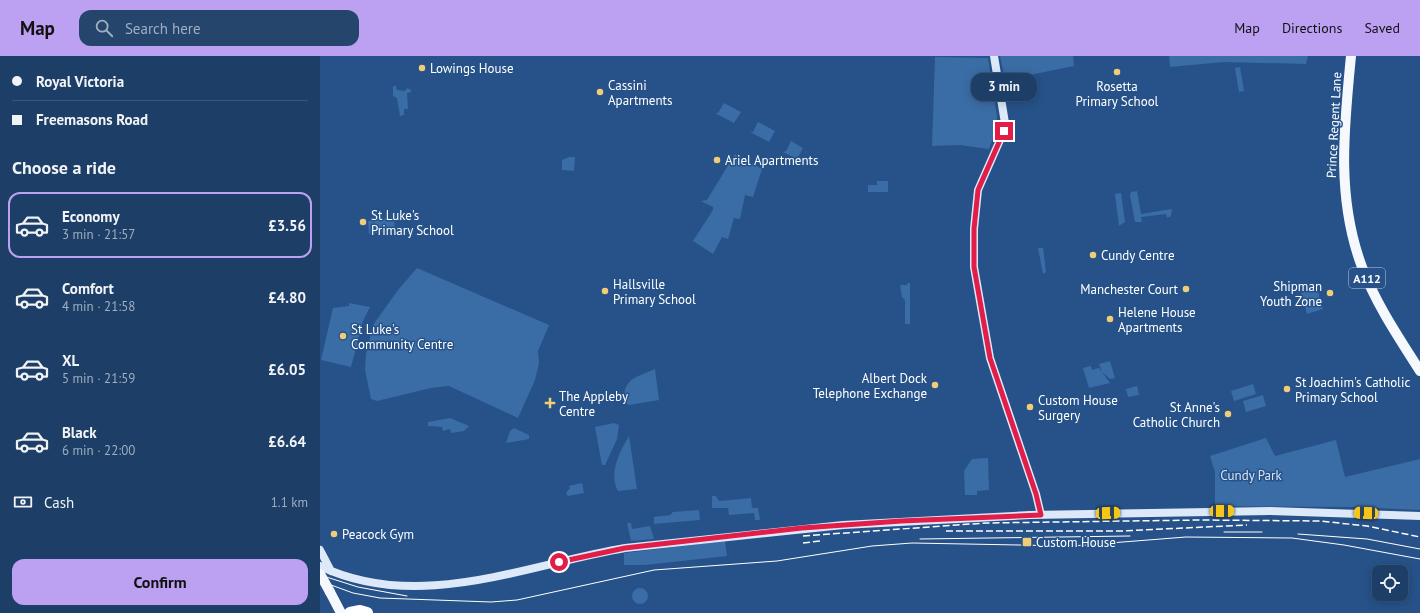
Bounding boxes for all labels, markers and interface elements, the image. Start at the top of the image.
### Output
search box [79,10,359,46]
text: Map [20,16,55,40]
icon: search [93,17,115,39]
text: Search here [125,19,201,38]
text: Map [1234,19,1260,37]
text: Directions [1282,19,1342,37]
text: Saved [1364,19,1400,37]
place label: Lowings House [430,60,514,77]
marker: Lowings House [417,63,427,73]
marker: Rosetta Primary School [1112,67,1122,77]
text: Royal Victoria [36,72,124,91]
street label: Prince Regent Lane [1323,72,1345,178]
callout: 3 min [971,73,1037,101]
place label: Cassini Apartments [608,77,672,109]
text: 3 min [988,78,1020,95]
place label: Rosetta Primary School [1076,78,1159,110]
marker: Cassini Apartments [595,87,605,97]
text: Freemasons Road [36,110,148,129]
route end [995,122,1013,140]
place label: Ariel Apartments [725,152,818,169]
marker: Ariel Apartments [712,155,722,165]
text: Choose a ride [12,156,116,179]
icon: car [14,207,50,243]
text: Economy [62,207,120,226]
place label: St Luke's Primary School [371,207,454,239]
text: £3.56 [268,216,306,235]
marker: St Luke's Primary School [358,217,368,227]
text: 3 min · 21:57 [62,226,135,243]
place label: Cundy Centre [1101,247,1175,264]
marker: Cundy Centre [1088,250,1098,260]
road number: A112 [1349,268,1385,288]
place label: Hallsville Primary School [613,276,696,308]
place label: Shipman Youth Zone [1260,278,1322,310]
icon: car [14,279,50,315]
text: Comfort [62,279,114,298]
place label: Manchester Court [1080,281,1179,298]
marker: Manchester Court [1181,284,1191,294]
marker: Hallsville Primary School [600,286,610,296]
text: £4.80 [268,288,306,307]
marker: Shipman Youth Zone [1325,288,1335,298]
text: 4 min · 21:58 [62,298,135,315]
place label: Helene House Apartments [1118,304,1196,336]
marker: Helene House Apartments [1105,314,1115,324]
place label: St Luke's Community Centre [351,321,453,353]
marker: St Luke's Community Centre [338,331,348,341]
icon: car [14,351,50,387]
text: XL [62,351,79,370]
text: £6.05 [268,360,306,379]
text: 5 min · 21:59 [62,370,135,387]
place label: Albert Dock Telephone Exchange [813,370,928,402]
place label: St Joachim's Catholic Primary School [1295,374,1410,406]
marker: Albert Dock Telephone Exchange [930,380,940,390]
marker: St Joachim's Catholic Primary School [1282,384,1292,394]
place label: The Appleby Centre [559,388,628,420]
place label: Custom House Surgery [1038,392,1118,424]
marker: The Appleby Centre [544,397,556,409]
place label: St Anne's Catholic Church [1133,399,1220,431]
marker: Custom House Surgery [1025,402,1035,412]
marker: St Anne's Catholic Church [1223,409,1233,419]
icon: car [14,423,50,459]
text: Black [62,423,97,442]
text: £6.64 [268,432,306,451]
text: 6 min · 22:00 [62,442,135,459]
park label: Cundy Park [1220,467,1282,484]
icon: cash [12,491,34,513]
text: Cash [44,493,74,512]
text: 1.1 km [271,494,308,511]
car [1210,505,1234,517]
car [1096,507,1120,519]
car [1354,507,1378,519]
place label: Peacock Gym [342,526,414,543]
marker: Peacock Gym [329,529,339,539]
place label: Custom House [1036,534,1116,551]
marker: Custom House [1021,536,1033,548]
route start [550,553,568,571]
button: Confirm [12,559,308,605]
map controls [1372,565,1408,601]
button: locate [1372,565,1408,601]

